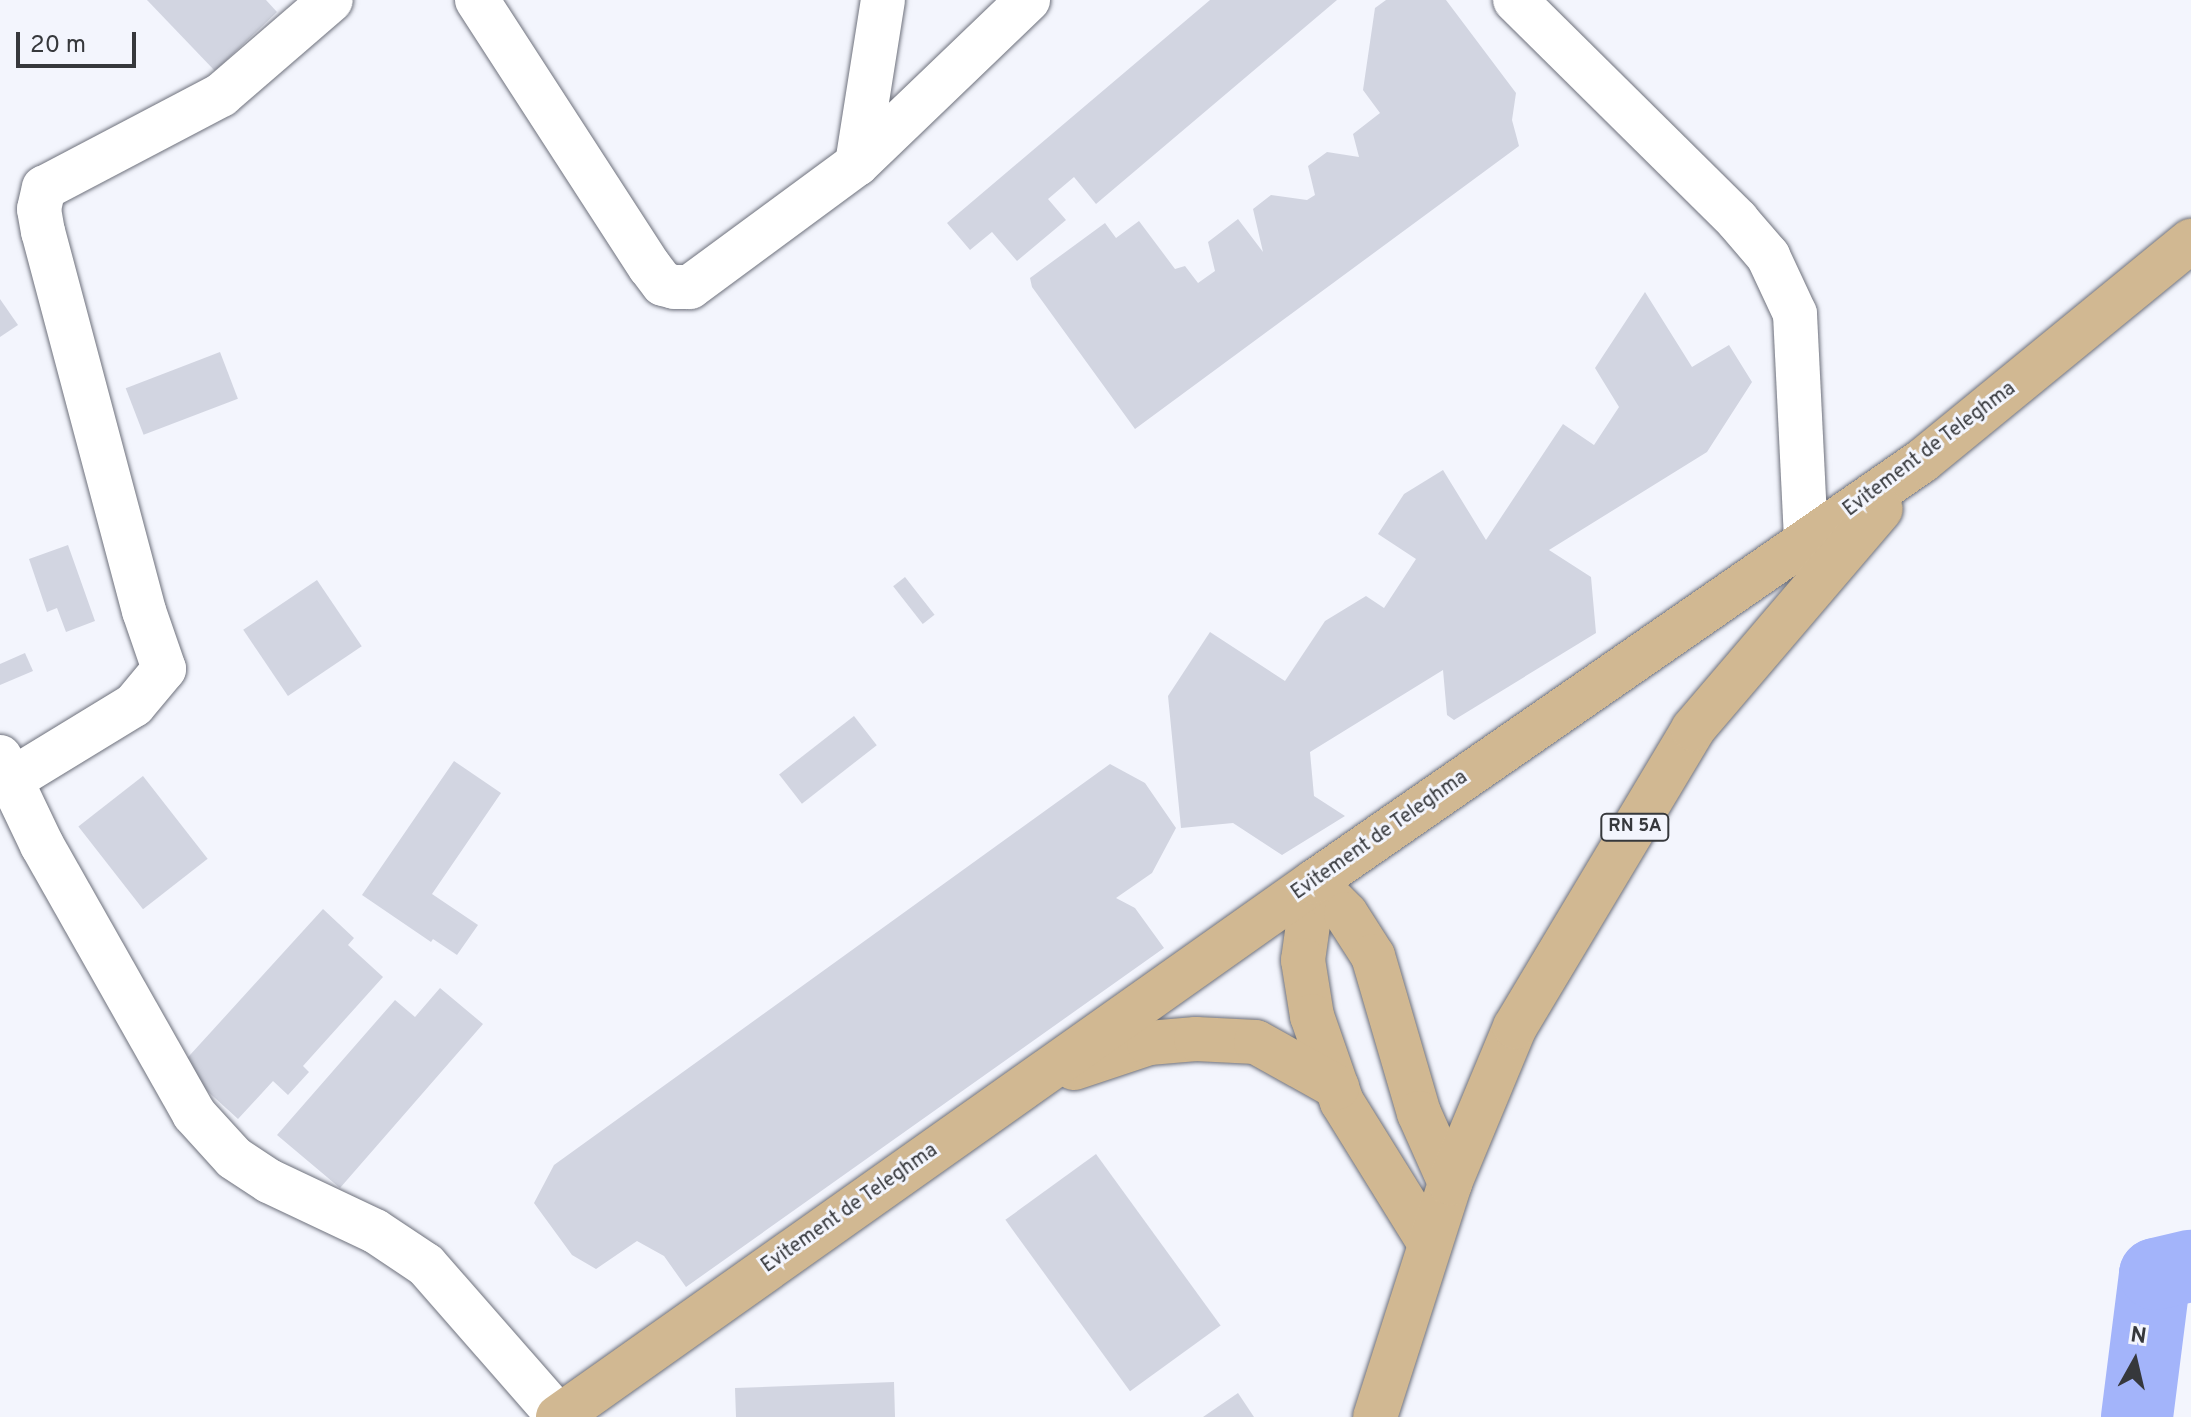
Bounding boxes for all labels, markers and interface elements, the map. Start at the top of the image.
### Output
scale bar [20,16,140,66]
text: 20 m [30,31,86,61]
street label: Evitement de Teleghma [1839,377,2021,523]
street label: Evitement de Teleghma [1287,766,1473,906]
road number: RN 5A [1599,813,1671,841]
street label: Evitement de Teleghma [757,1139,943,1279]
north arrow [2095,1321,2175,1401]
text: N [2129,1322,2148,1351]

